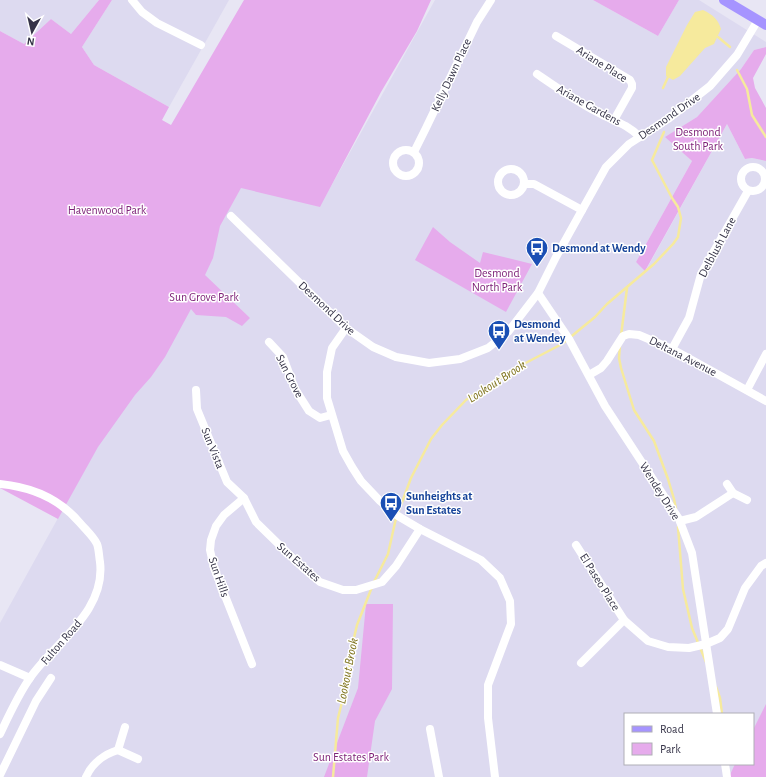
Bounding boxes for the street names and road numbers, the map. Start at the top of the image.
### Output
street label: Kelly Dawn Place [429,37,474,114]
street label: Ariane Place [574,44,630,84]
street label: Ariane Gardens [555,82,623,128]
street label: Desmond Drive [636,90,702,142]
street label: Delblush Lane [696,215,738,279]
street label: Desmond Drive [296,279,358,337]
street label: Deltana Avenue [647,334,719,378]
street label: Sun Grove [274,352,306,400]
street label: Sun Vista [199,426,227,471]
street label: Wendey Drive [637,460,683,523]
street label: Sun Estates [275,540,323,584]
street label: El Paseo Place [578,551,622,613]
street label: Sun Hills [207,556,231,598]
street label: Fulton Road [38,617,84,667]

